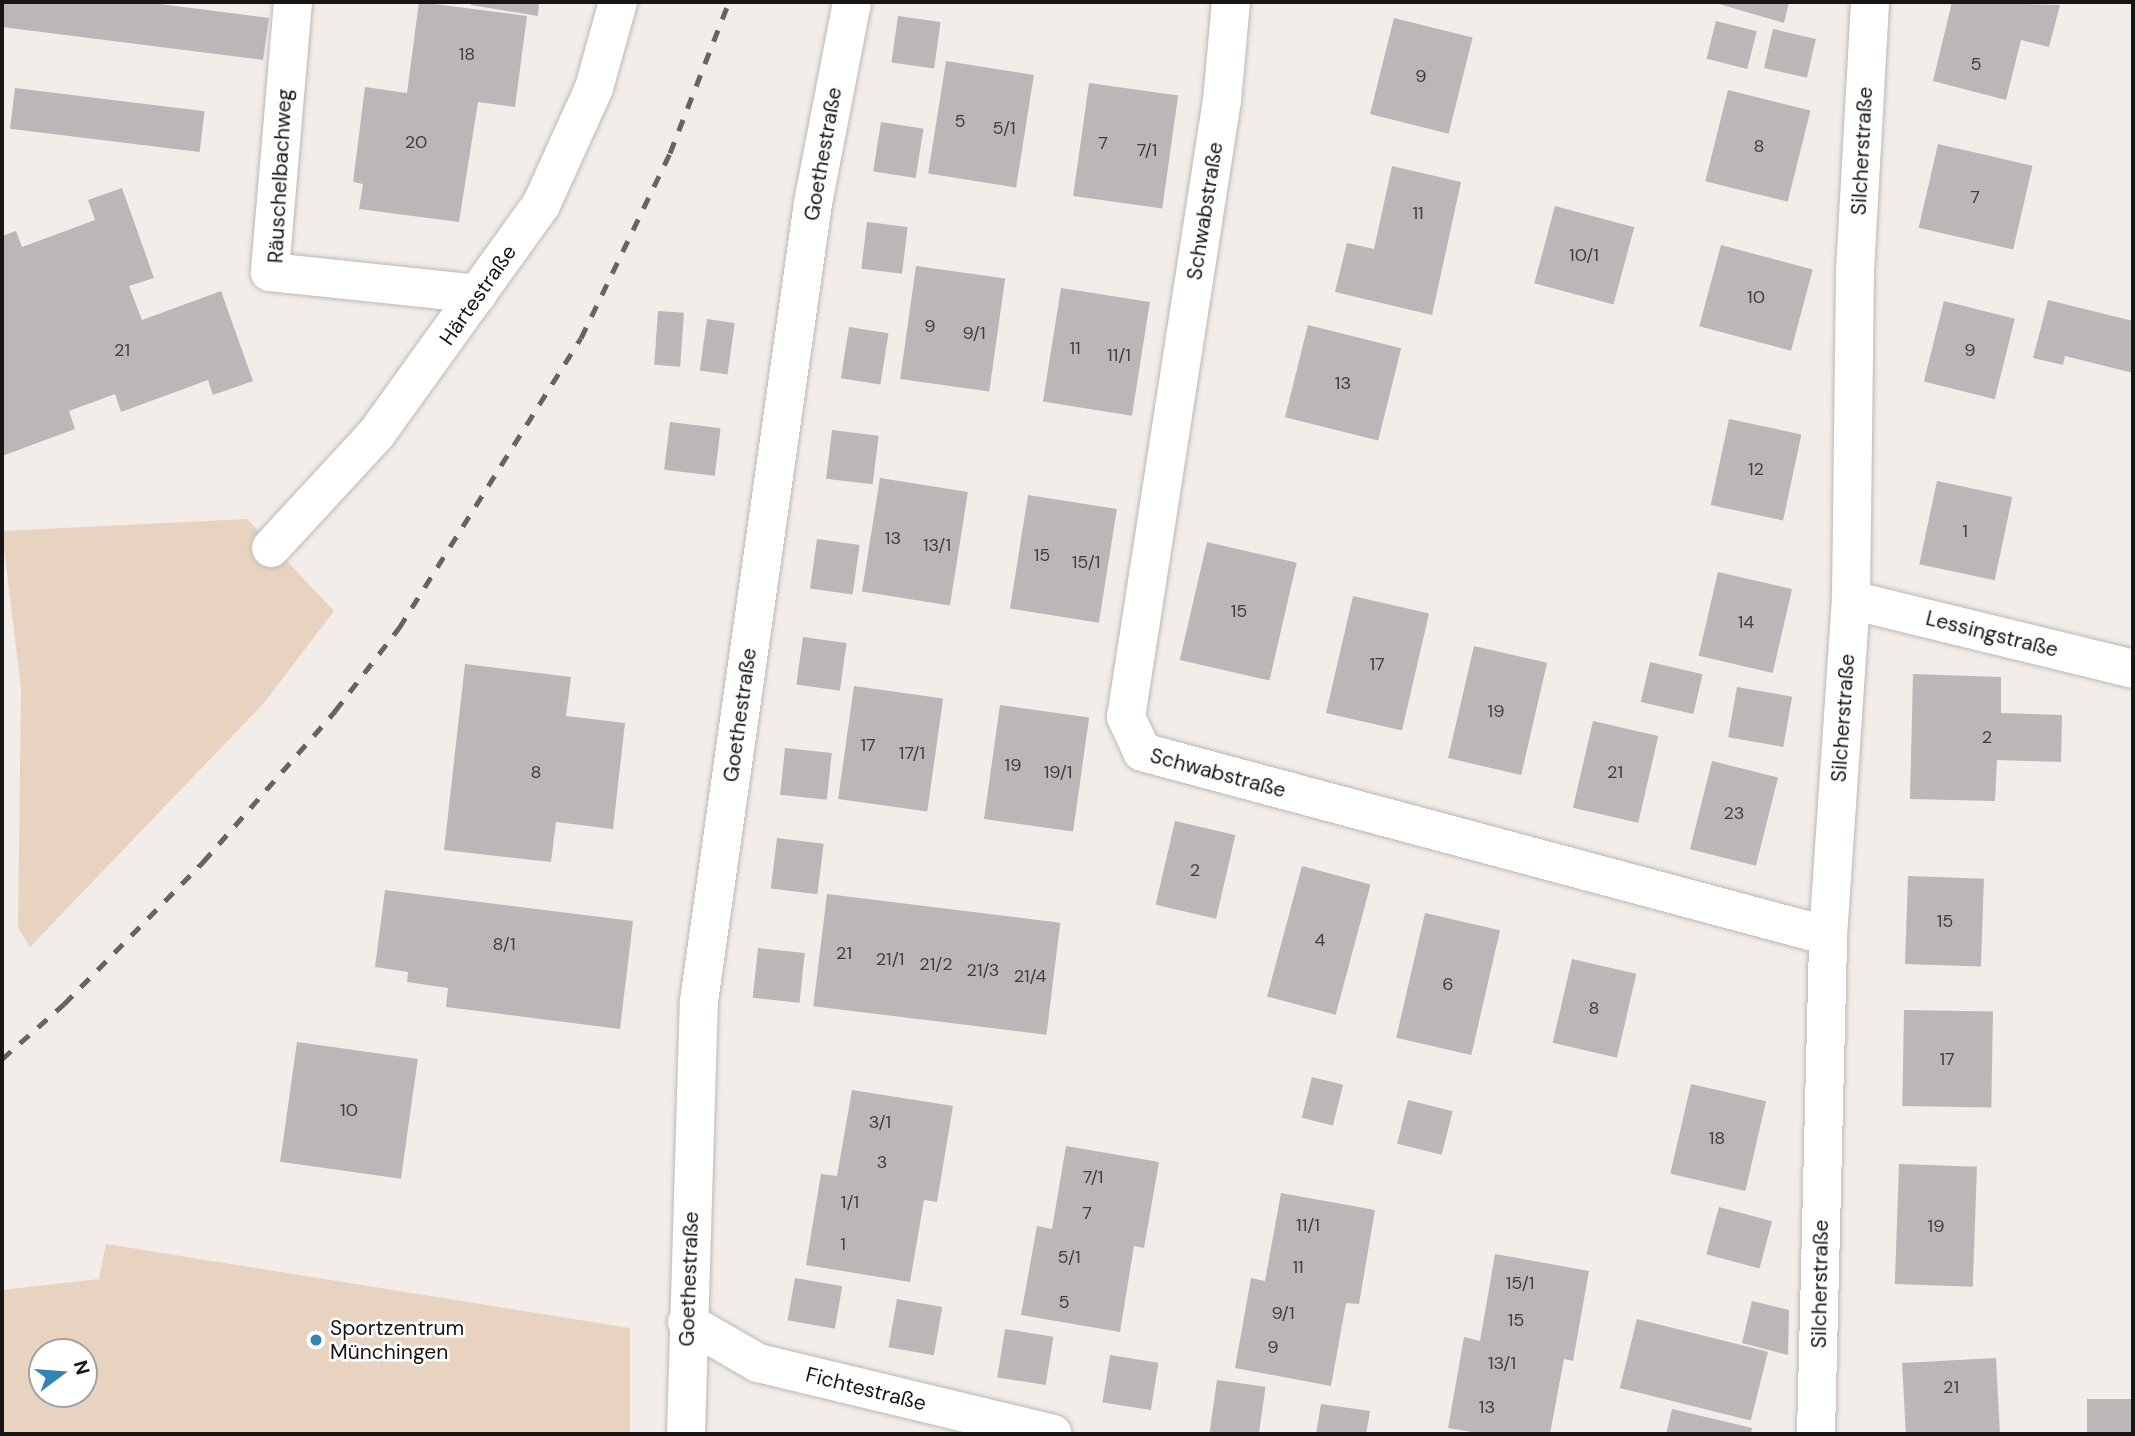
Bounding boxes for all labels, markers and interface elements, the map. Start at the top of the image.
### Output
house number: 18 [459,43,475,65]
house number: 5 [1971,53,1981,75]
house number: 9 [1415,65,1427,87]
street label: Goethestraße [799,85,847,223]
street label: Silcherstraße [1846,86,1878,216]
street label: Räuschelbachweg [263,88,297,264]
house number: 5 [955,110,965,132]
house number: 5/1 [992,117,1016,139]
house number: 20 [405,131,427,153]
house number: 7 [1098,132,1108,154]
house number: 8 [1754,135,1764,157]
house number: 7/1 [1137,139,1157,161]
street label: Schwabstraße [1182,140,1228,282]
house number: 7 [1970,186,1980,208]
house number: 11 [1412,202,1424,224]
street label: Härtestraße [434,240,522,350]
house number: 10/1 [1569,244,1599,266]
house number: 10 [1747,286,1765,308]
house number: 9 [924,315,936,337]
house number: 9/1 [962,322,986,344]
house number: 11 [1069,337,1081,359]
house number: 21 [114,339,130,361]
house number: 9 [1964,339,1976,361]
house number: 11/1 [1107,344,1131,366]
house number: 13 [1335,372,1351,394]
house number: 12 [1748,458,1764,480]
house number: 1 [1962,520,1968,542]
house number: 13 [885,527,901,549]
house number: 13/1 [923,534,951,556]
house number: 15 [1034,544,1050,566]
house number: 15/1 [1072,551,1100,573]
house number: 15 [1231,600,1247,622]
street label: Lessingstraße [1923,605,2061,663]
house number: 14 [1738,611,1754,633]
street label: Goethestraße [718,646,762,784]
house number: 17 [1369,653,1385,675]
street label: Silcherstraße [1826,653,1860,783]
house number: 19 [1488,700,1504,722]
house number: 2 [1982,726,1992,748]
house number: 17 [860,734,876,756]
house number: 17/1 [899,742,925,764]
street label: Schwabstraße [1147,743,1289,803]
house number: 19 [1005,754,1021,776]
house number: 8 [531,761,541,783]
house number: 19/1 [1044,761,1072,783]
house number: 21 [1607,761,1623,783]
house number: 23 [1723,802,1745,824]
house number: 2 [1190,859,1200,881]
house number: 15 [1937,910,1953,932]
house number: 4 [1315,929,1325,951]
house number: 8/1 [492,933,516,955]
house number: 21 [836,942,852,964]
house number: 21/1 [876,948,904,970]
house number: 21/2 [919,953,953,975]
house number: 21/3 [967,959,999,981]
house number: 21/4 [1014,965,1046,987]
house number: 6 [1442,973,1454,995]
house number: 8 [1589,997,1599,1019]
house number: 17 [1939,1048,1955,1070]
house number: 10 [340,1099,358,1121]
house number: 3/1 [869,1111,891,1133]
house number: 18 [1709,1127,1725,1149]
house number: 3 [877,1151,887,1173]
house number: 7/1 [1083,1166,1103,1188]
house number: 1/1 [841,1191,859,1213]
house number: 7 [1082,1202,1092,1224]
street label: Goethestraße [674,1211,704,1347]
house number: 11/1 [1296,1214,1320,1236]
house number: 19 [1928,1215,1944,1237]
street label: Silcherstraße [1806,1219,1834,1349]
house number: 1 [840,1233,846,1255]
house number: 5/1 [1057,1246,1081,1268]
house number: 11 [1292,1256,1304,1278]
house number: 15/1 [1506,1272,1534,1294]
house number: 5 [1059,1291,1069,1313]
house number: 9/1 [1271,1302,1295,1324]
house number: 15 [1508,1309,1524,1331]
place label: Sportzentrum Münchingen [330,1315,464,1365]
marker: Sportzentrum Münchingen [308,1332,324,1348]
house number: 9 [1267,1336,1279,1358]
north arrow [28,1338,98,1408]
house number: 13/1 [1488,1352,1516,1374]
text: N [68,1358,96,1378]
street label: Fichtestraße [803,1362,929,1416]
house number: 21 [1943,1376,1959,1398]
house number: 13 [1479,1396,1495,1418]

